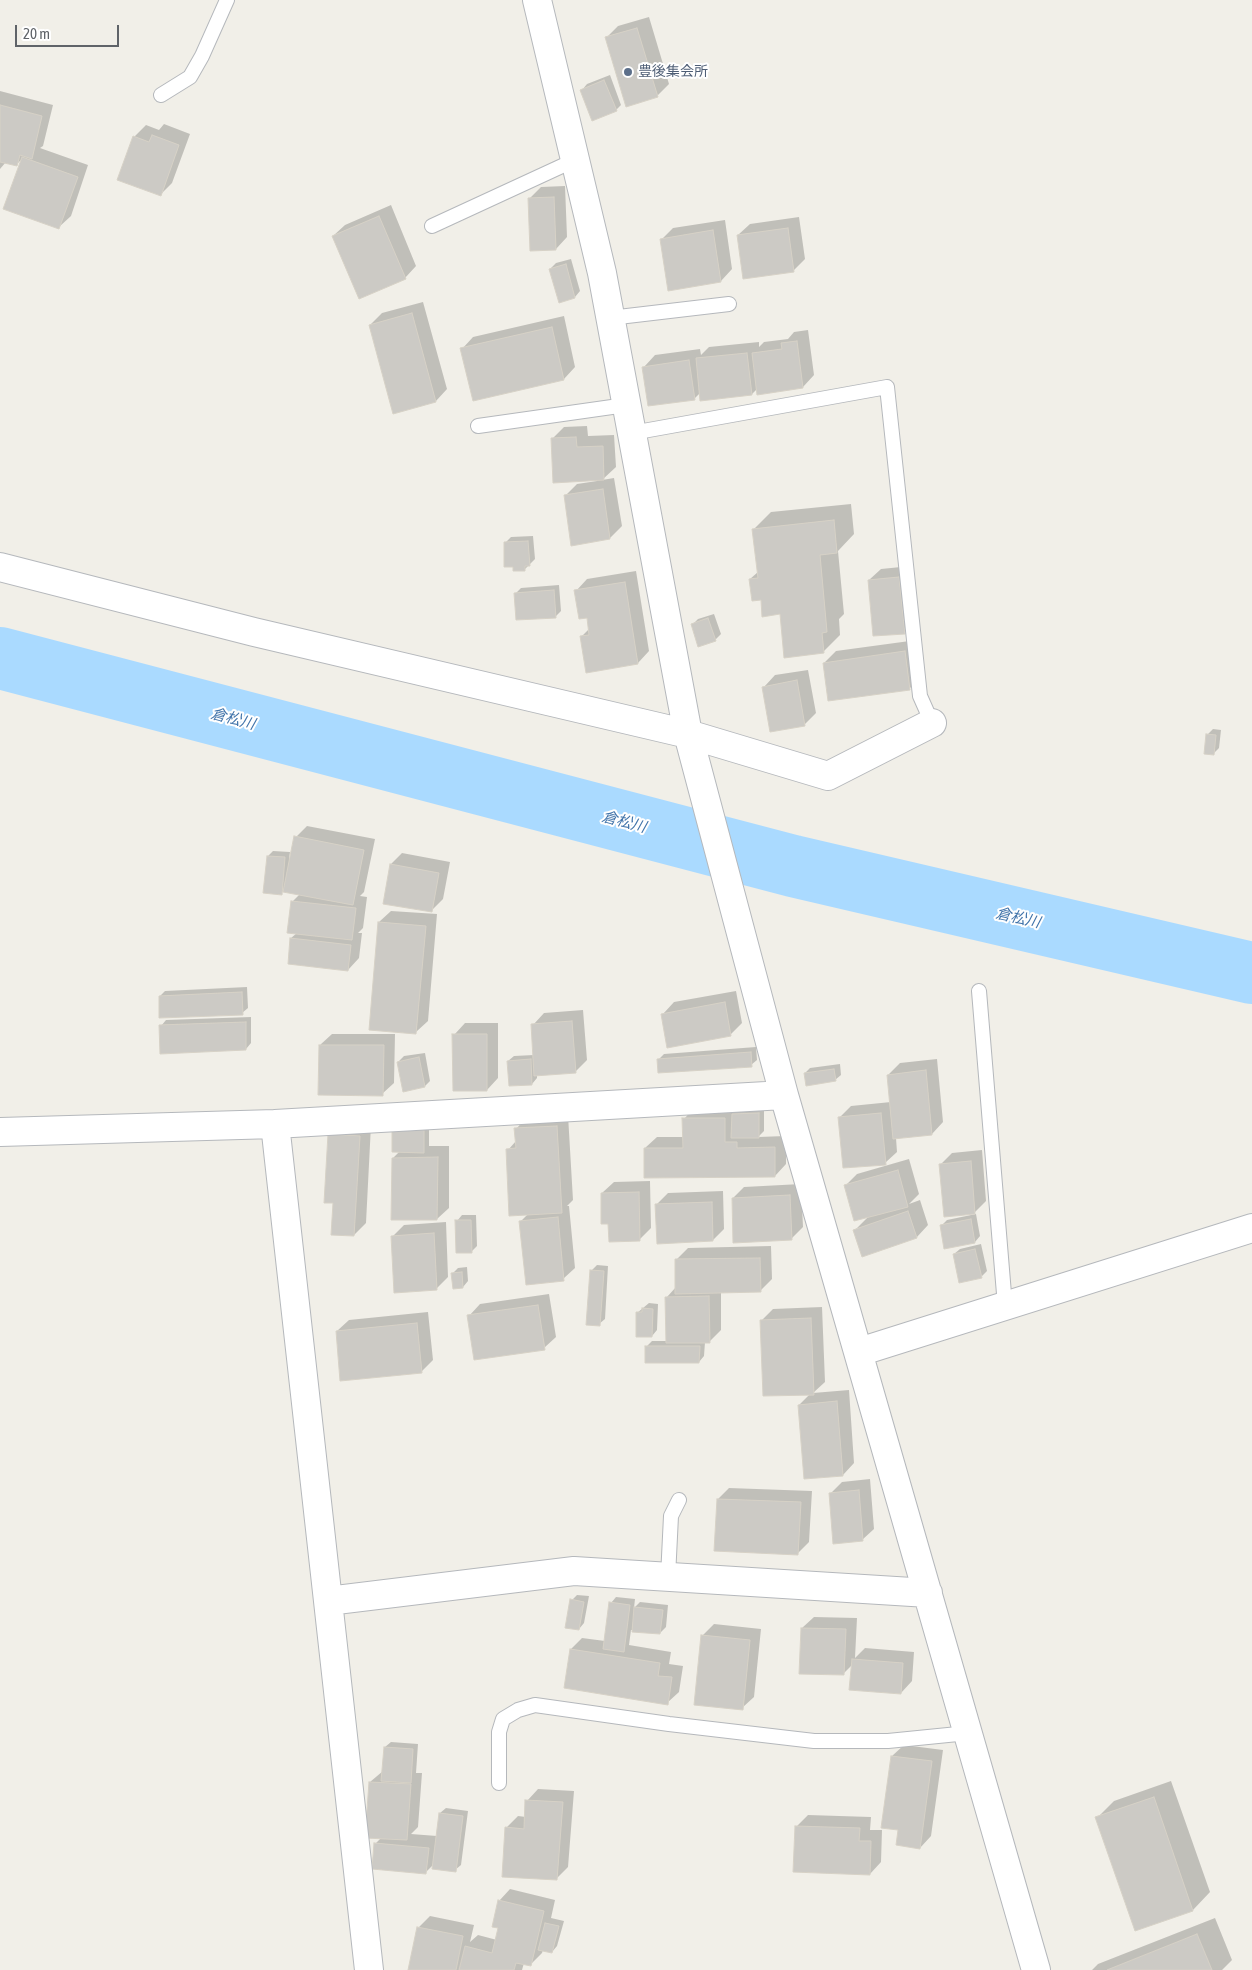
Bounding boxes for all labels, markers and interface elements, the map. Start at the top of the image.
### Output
scale bar [18,15,121,47]
text: 20 m [23,25,50,42]
place label: 豊後集会所 [638,64,708,80]
marker: 豊後集会所 [622,66,634,78]
water label: 倉松川 [209,704,257,734]
water label: 倉松川 [600,807,648,837]
water label: 倉松川 [994,904,1042,932]

